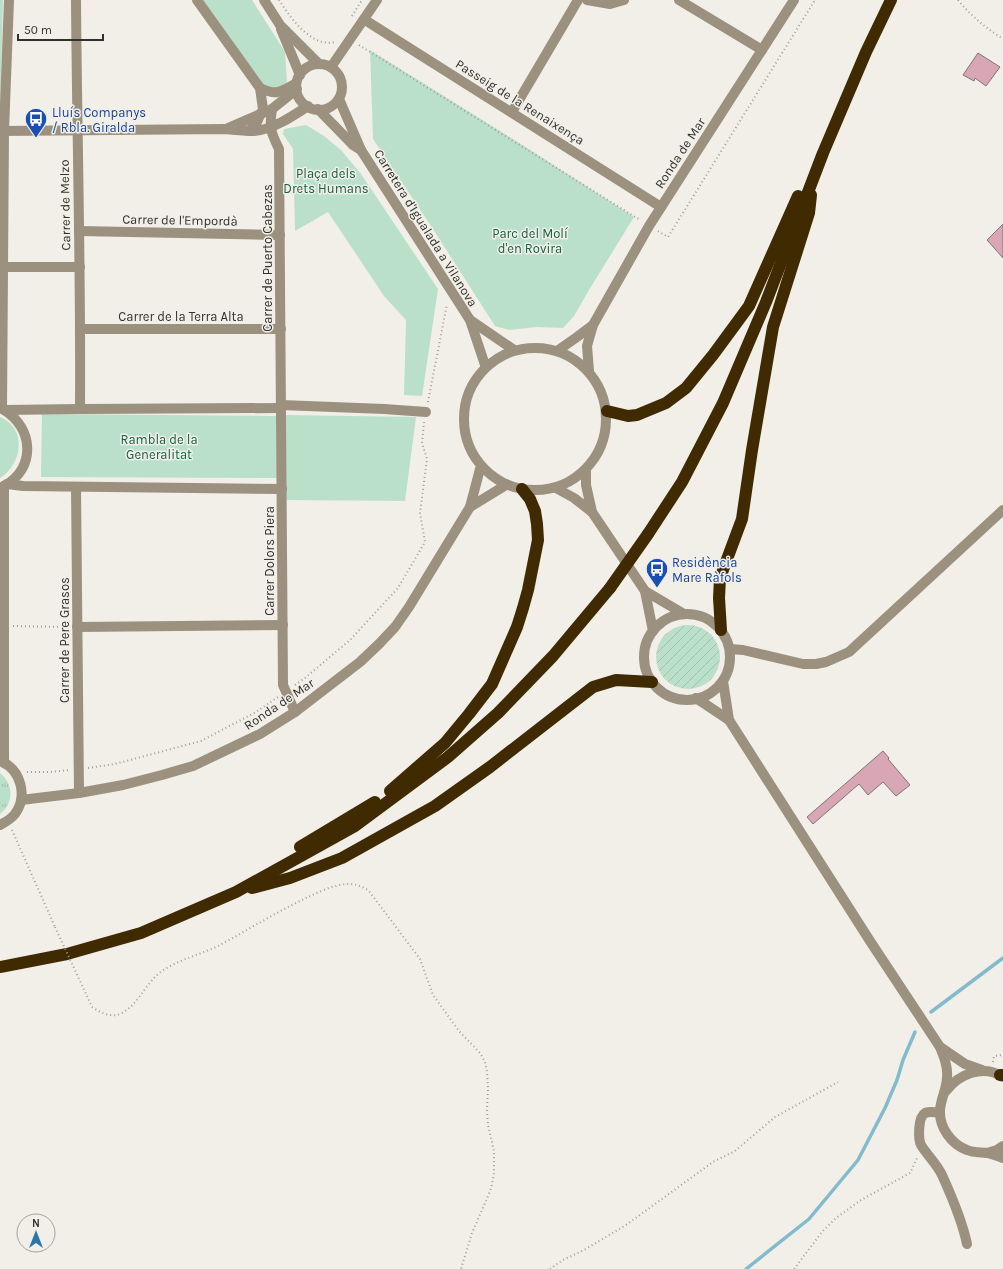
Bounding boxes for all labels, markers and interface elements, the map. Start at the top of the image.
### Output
scale bar [18,16,103,42]
text: 50 m [24,23,52,37]
street label: Passeig de la Renaixença [453,56,587,148]
place label: Lluís Companys / Rbla. Giralda [52,105,146,135]
bus stop icon: Lluís Companys / Rbla. Giralda [23,106,49,139]
street label: Ronda de Mar [652,115,709,191]
street label: Carretera d'Igualada a Vilanova [371,147,481,309]
street label: Carrer de Melzo [57,159,73,251]
park label: Plaça dels Drets Humans [283,166,369,196]
street label: Carrer de Puerto Cabezas [260,184,275,332]
street label: Carrer de l'Empordà [122,211,238,229]
park label: Parc del Molí d'en Rovira [492,226,568,256]
street label: Carrer de la Terra Alta [118,309,244,324]
park label: Rambla de la Generalitat [120,432,198,462]
street label: Carrer Dolors Piera [262,506,277,616]
place label: Residència Mare Ràfols [672,555,742,585]
bus stop icon: Residència Mare Ràfols [644,556,670,589]
street label: Carrer de Pere Grasos [57,577,72,703]
street label: Ronda de Mar [241,675,317,733]
north arrow [16,1213,56,1253]
text: N [32,1217,40,1230]

